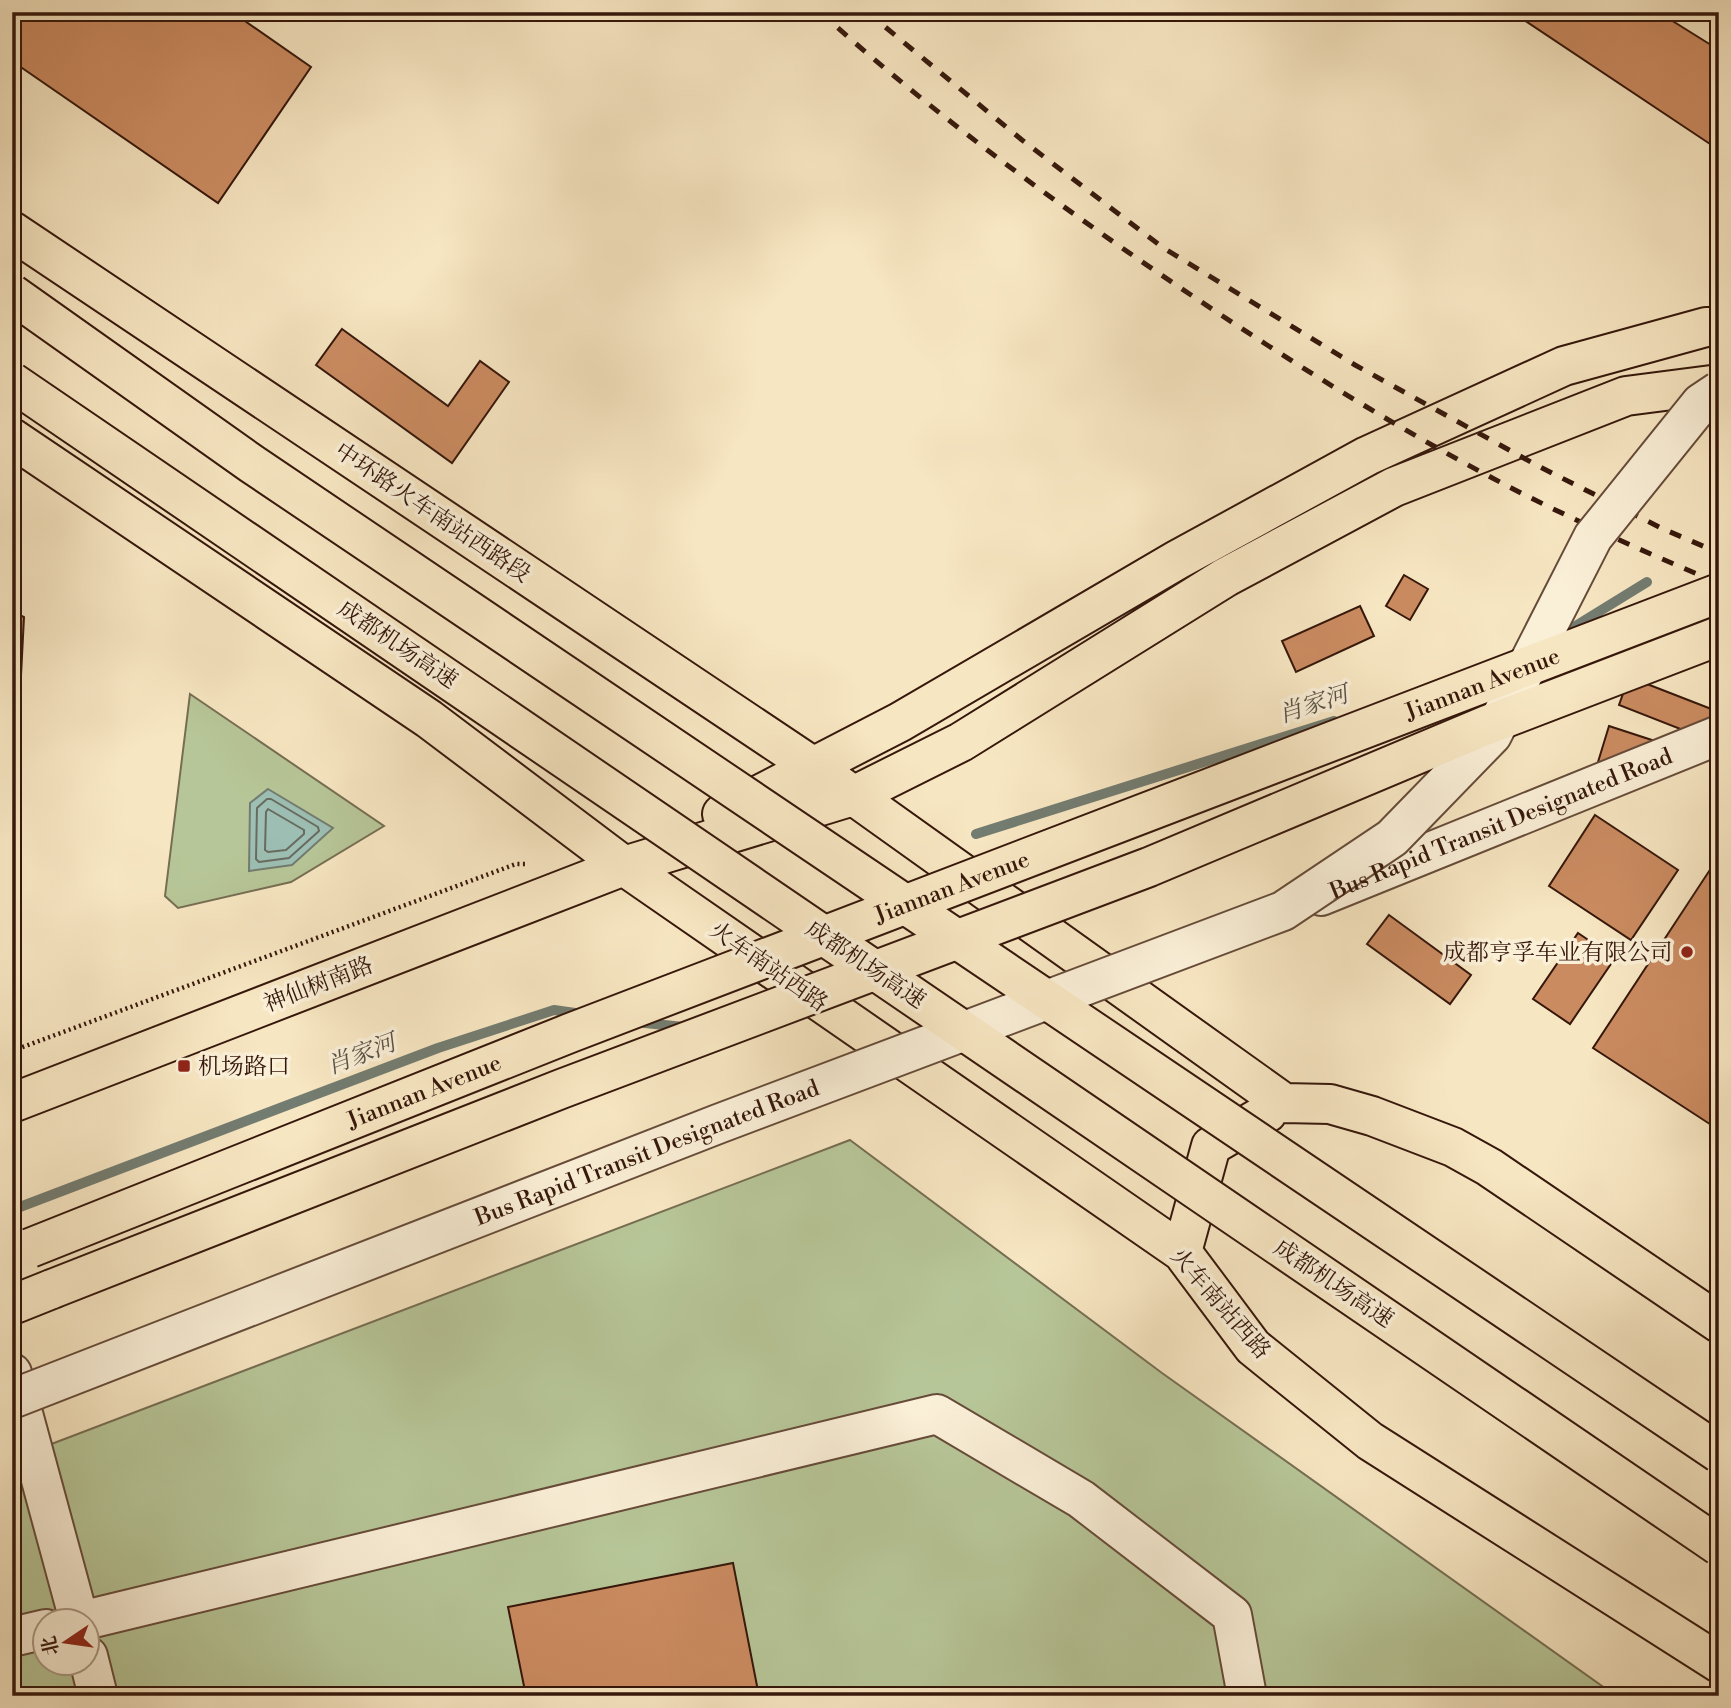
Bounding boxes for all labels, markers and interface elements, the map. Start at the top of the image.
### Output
street label: 中环路火车南站西路段 [329,437,536,589]
street label: 成都机场高速 [332,595,462,695]
street label: Jiannan Avenue [1400,642,1564,727]
water label: 肖家河 [1274,678,1356,730]
street label: Bus Rapid Transit Designated Road [1325,742,1677,906]
street label: Jiannan Avenue [870,845,1033,930]
street label: 成都机场高速 [800,915,930,1015]
street label: 火车南站西路 [704,916,833,1018]
place label: 成都亨孚车业有限公司 [1443,939,1673,967]
marker: 成都亨孚车业有限公司 [1679,944,1695,960]
street label: 神仙树南路 [260,951,377,1019]
water label: 肖家河 [322,1027,404,1082]
street label: Jiannan Avenue [342,1049,505,1136]
place label: 机场路口 [198,1053,290,1081]
marker: 机场路口 [176,1058,192,1074]
street label: Bus Rapid Transit Designated Road [470,1074,823,1233]
street label: 成都机场高速 [1268,1234,1398,1334]
street label: 火车南站西路 [1164,1242,1276,1365]
north arrow [32,1606,102,1676]
text: 北 [37,1634,64,1658]

